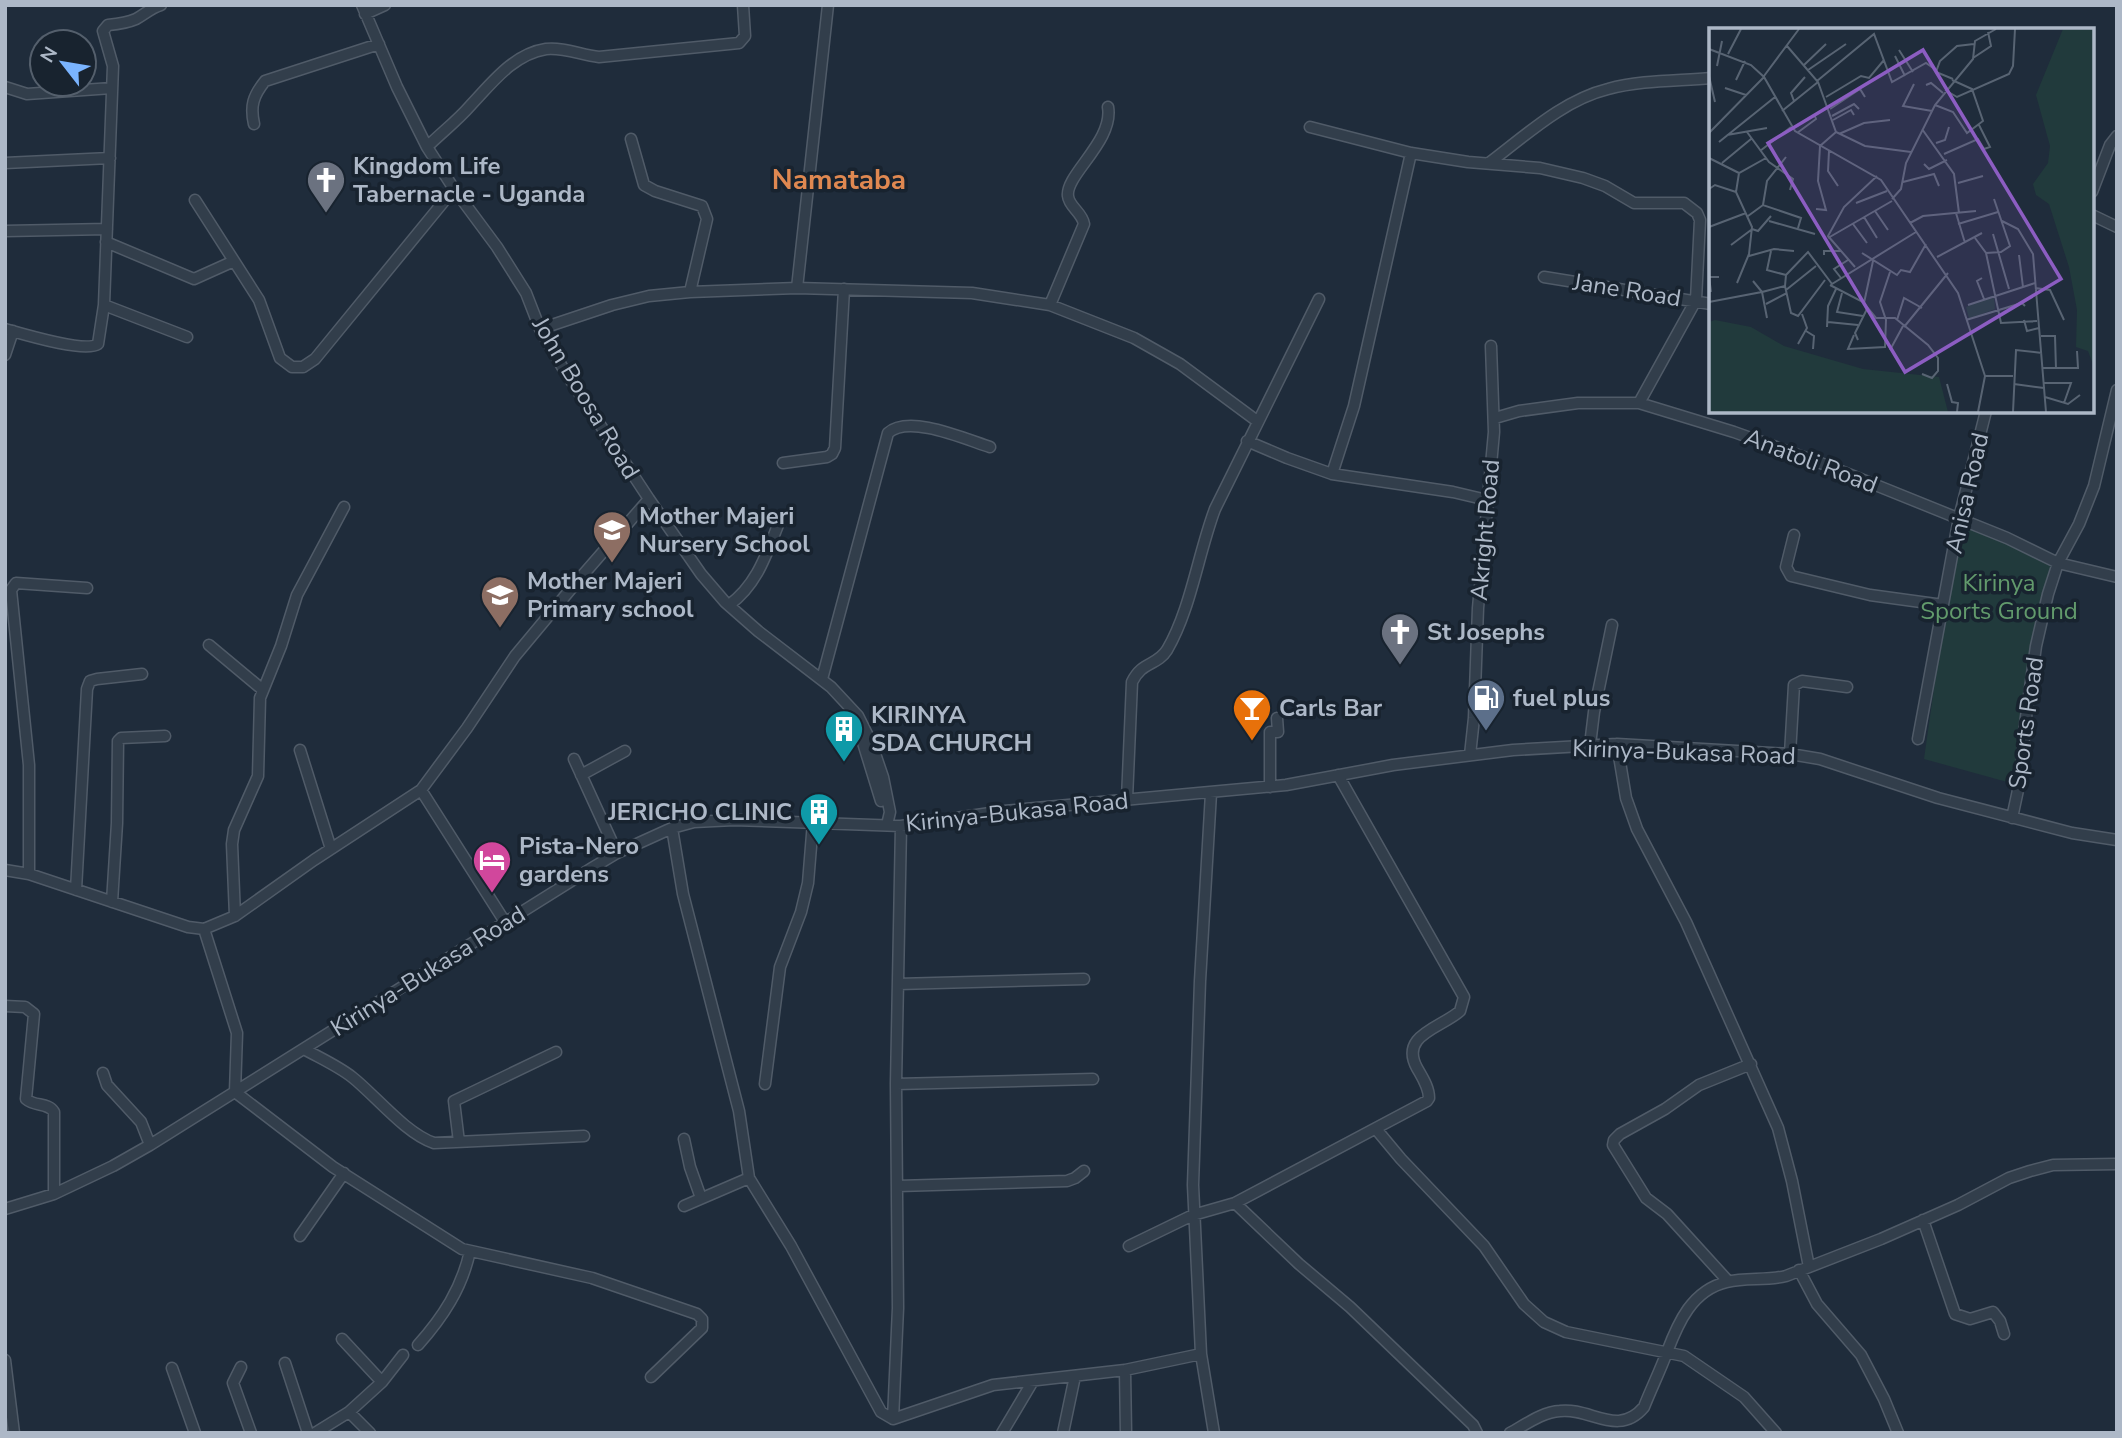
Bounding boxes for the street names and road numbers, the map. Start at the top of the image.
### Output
street label: Jane Road [1570,266,1683,314]
street label: John Boosa Road [524,310,647,485]
street label: Anatoli Road [1740,421,1882,501]
street label: Anisa Road [1938,429,1996,557]
street label: Akright Road [1463,458,1507,602]
street label: Sports Road [2001,655,2051,791]
street label: Kirinya-Bukasa Road [1572,732,1796,772]
street label: Kirinya-Bukasa Road [904,784,1130,840]
street label: Kirinya-Bukasa Road [325,898,531,1044]

